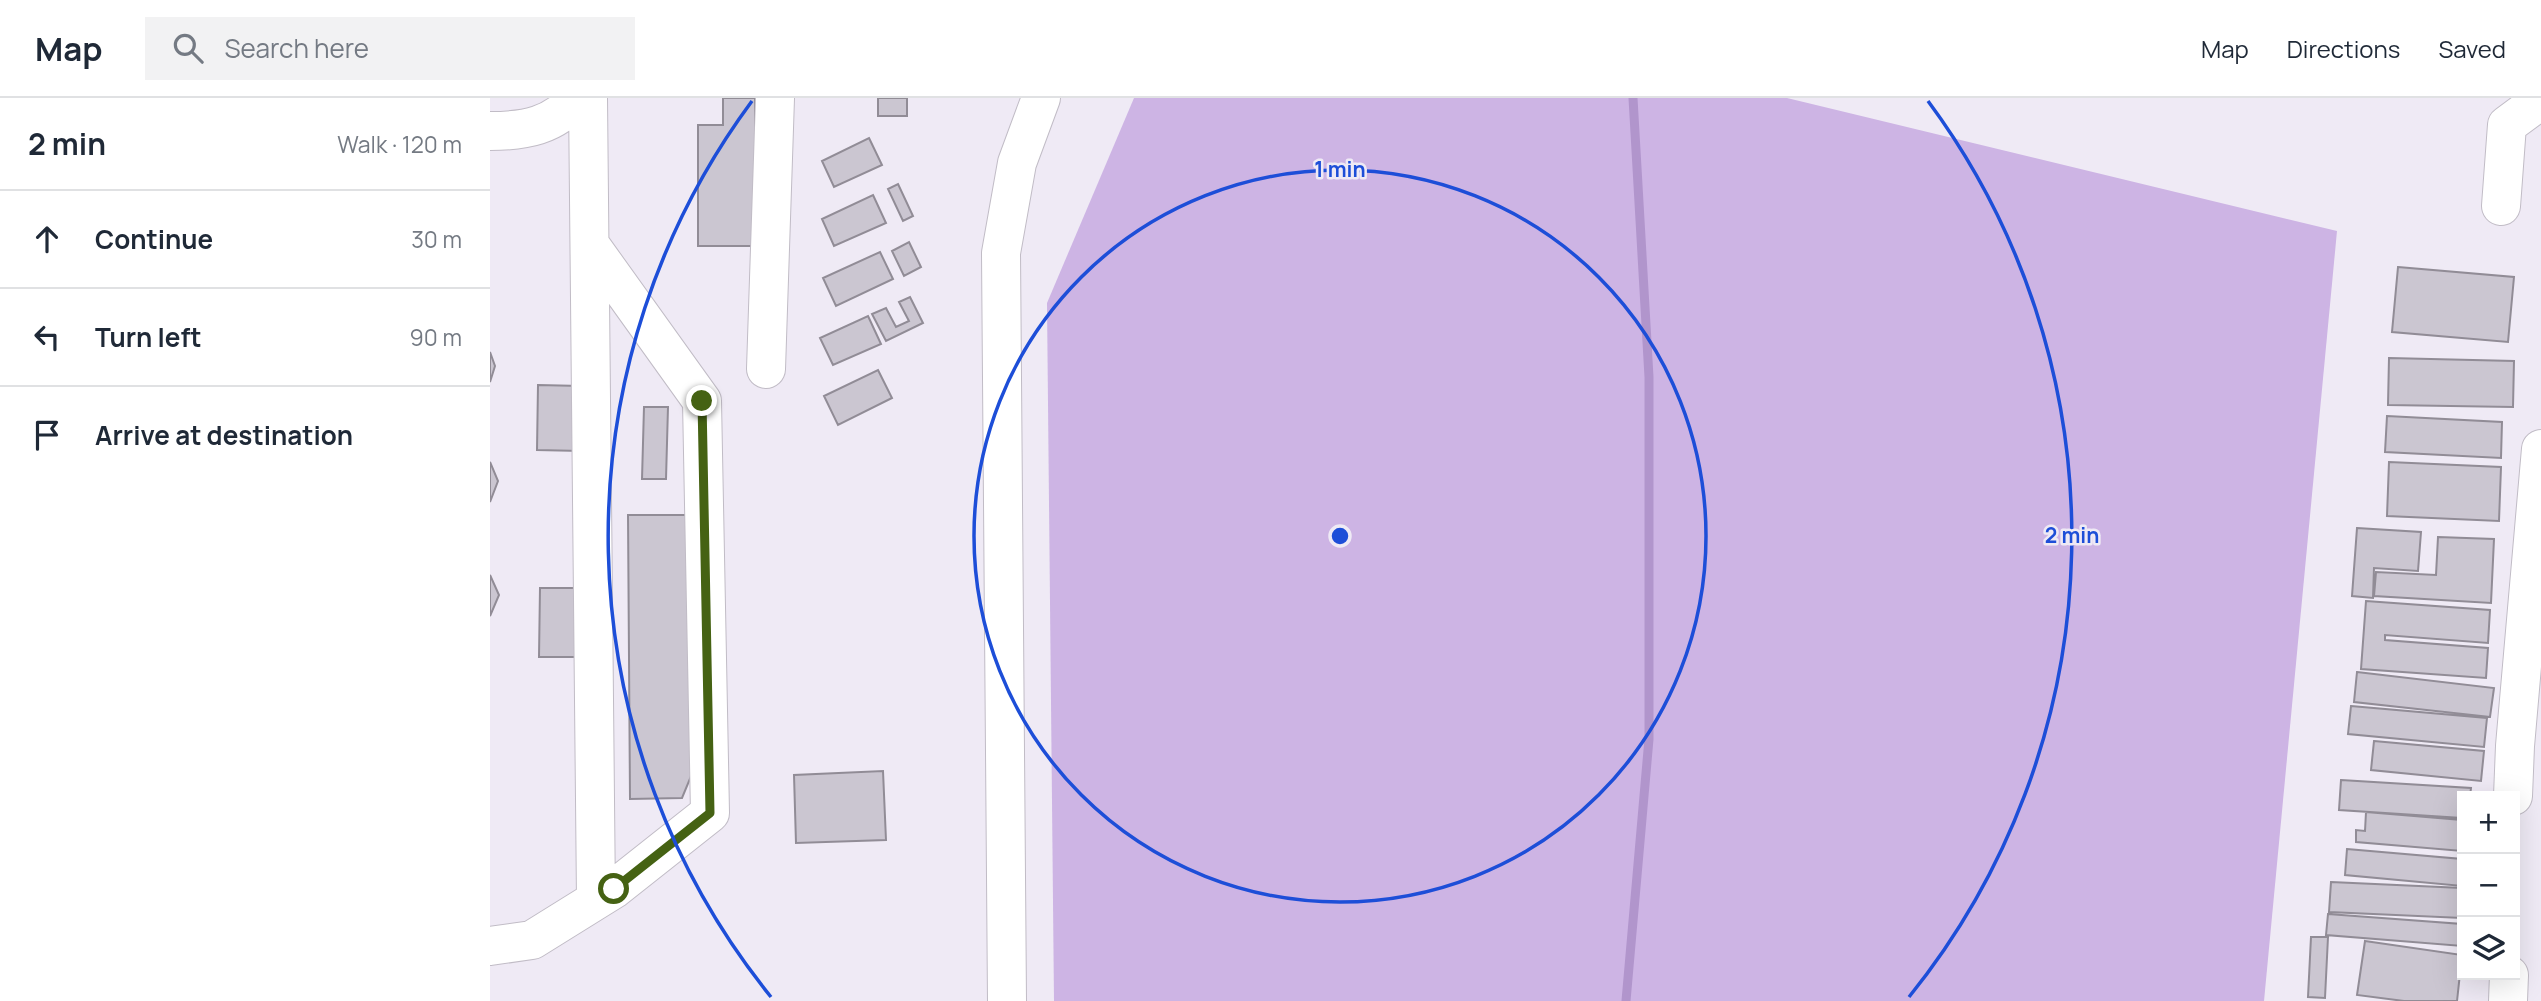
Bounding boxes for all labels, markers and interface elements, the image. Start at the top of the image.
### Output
search box [145,17,635,80]
text: Map [35,26,103,71]
icon: search [169,29,207,67]
text: Search here [225,30,369,66]
text: Map [2201,32,2249,65]
text: Directions [2287,32,2400,65]
text: Saved [2438,32,2506,65]
text: 2 min [28,123,106,164]
text: Walk · 120 m [337,128,462,160]
text: 1 min [1314,155,1366,183]
icon: ahead [28,220,66,258]
text: Continue [95,221,213,257]
text: 30 m [411,223,462,255]
icon: left [28,318,66,356]
text: Turn left [95,319,202,355]
text: 90 m [410,321,462,353]
route end [686,385,717,416]
icon: arrive [28,416,66,454]
text: Arrive at destination [95,417,353,453]
text: 2 min [2045,521,2099,549]
centre of rings [1328,524,1352,548]
map controls [2457,791,2520,980]
button: + [2457,791,2520,854]
button: − [2457,854,2520,917]
route start [598,873,629,904]
button: layers [2457,917,2520,980]

